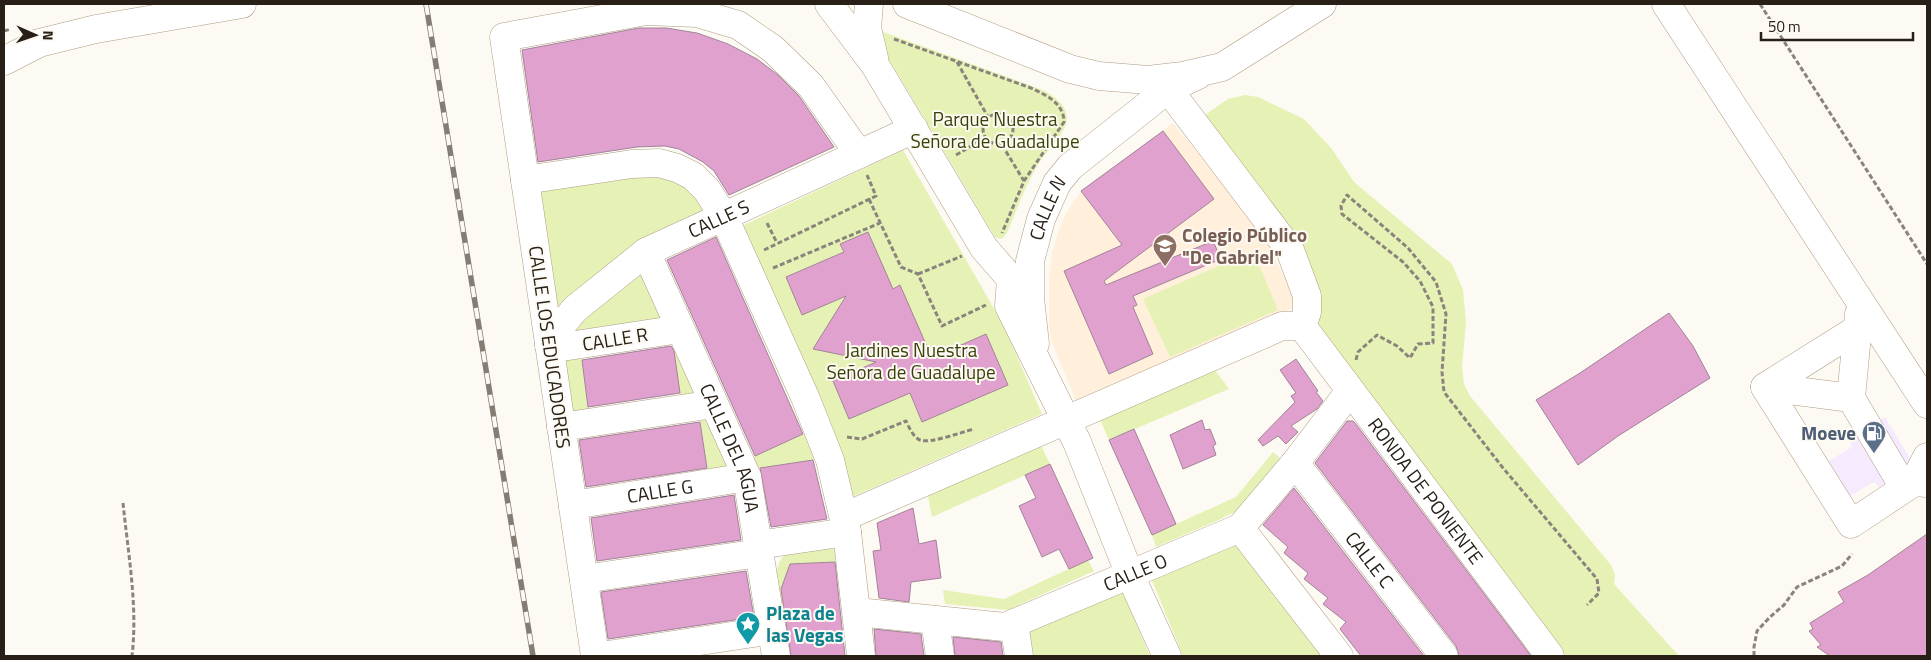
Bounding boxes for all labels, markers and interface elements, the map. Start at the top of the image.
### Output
north arrow [10,10,60,60]
scale bar [1761,10,1914,42]
text: 50 m [1768,15,1801,38]
text: N [38,30,59,41]
park label: Parque Nuestra Señora de Guadalupe [910,104,1080,155]
street label: CALLE N [1021,168,1072,243]
street label: CALLE S [683,192,754,245]
place label: Colegio Público "De Gabriel" [1182,220,1307,271]
school or university icon: Colegio Público "De Gabriel" [1152,233,1178,267]
street label: CALLE LOS EDUCADORES [522,244,579,450]
street label: CALLE R [580,319,650,358]
park label: Jardines Nuestra Señora de Guadalupe [826,335,996,386]
street label: CALLE DEL AGUA [693,379,768,515]
street label: RONDA DE PONIENTE [1361,411,1491,570]
place label: Moeve [1801,418,1856,447]
fuel station icon: Moeve [1861,420,1887,454]
street label: CALLE G [625,471,695,510]
street label: CALLE C [1339,525,1401,594]
street label: CALLE O [1098,545,1172,598]
place label: Plaza de las Vegas [766,598,843,649]
place icon: Plaza de las Vegas [735,611,761,645]

